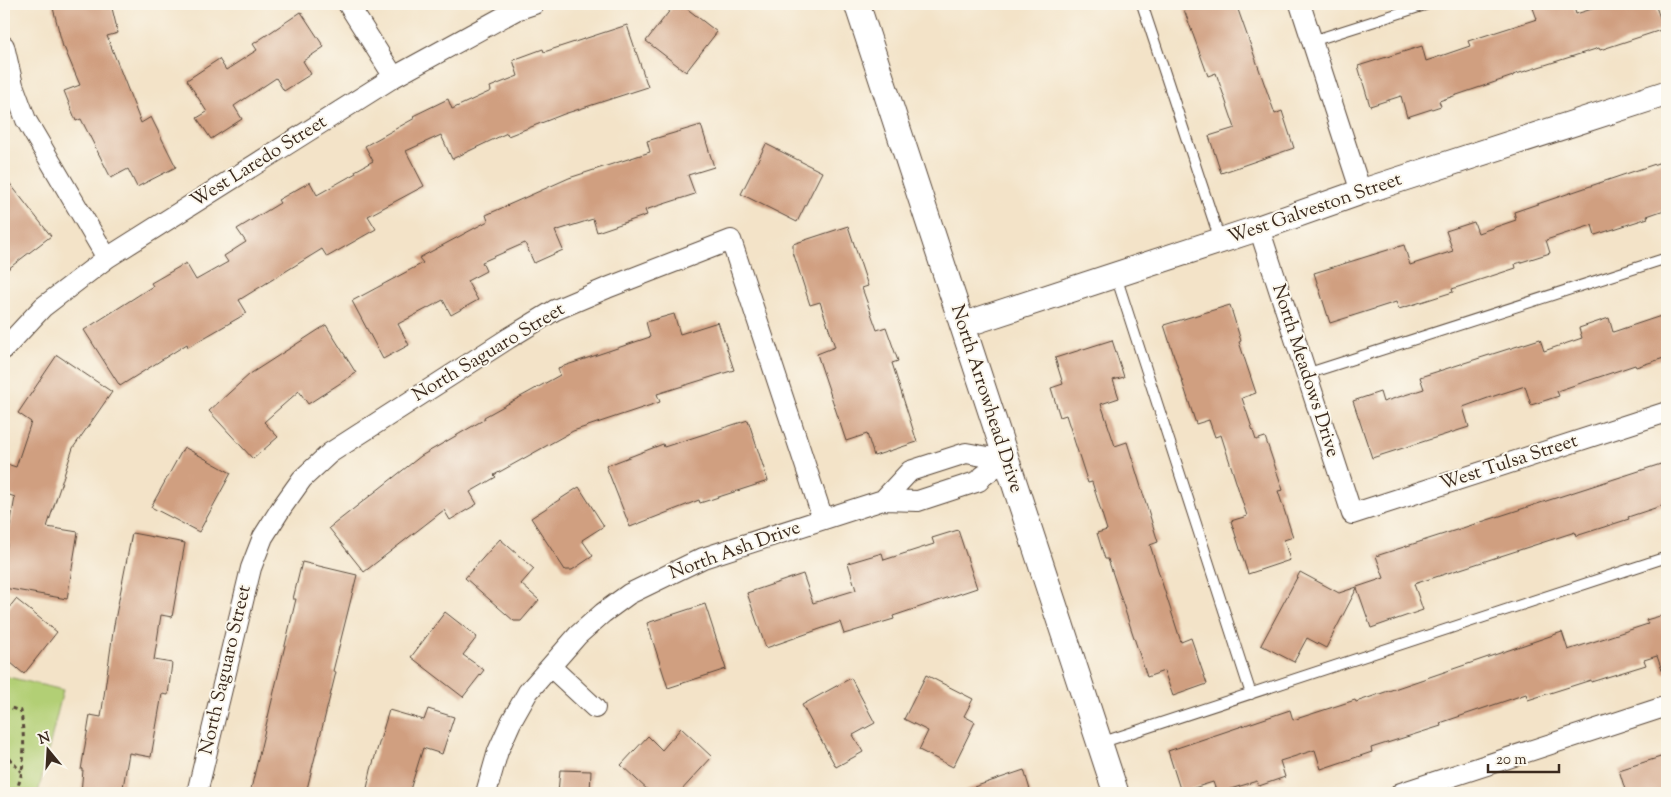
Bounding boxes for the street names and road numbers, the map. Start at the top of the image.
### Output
street label: West Laredo Street [186,109,333,215]
street label: West Galveston Street [1224,166,1406,251]
street label: North Meadows Drive [1264,281,1346,461]
street label: North Saguaro Street [408,297,571,409]
street label: North Arrowhead Drive [943,302,1029,497]
street label: West Tulsa Street [1437,428,1582,498]
street label: North Ash Drive [666,515,805,587]
street label: North Saguaro Street [193,582,259,757]

